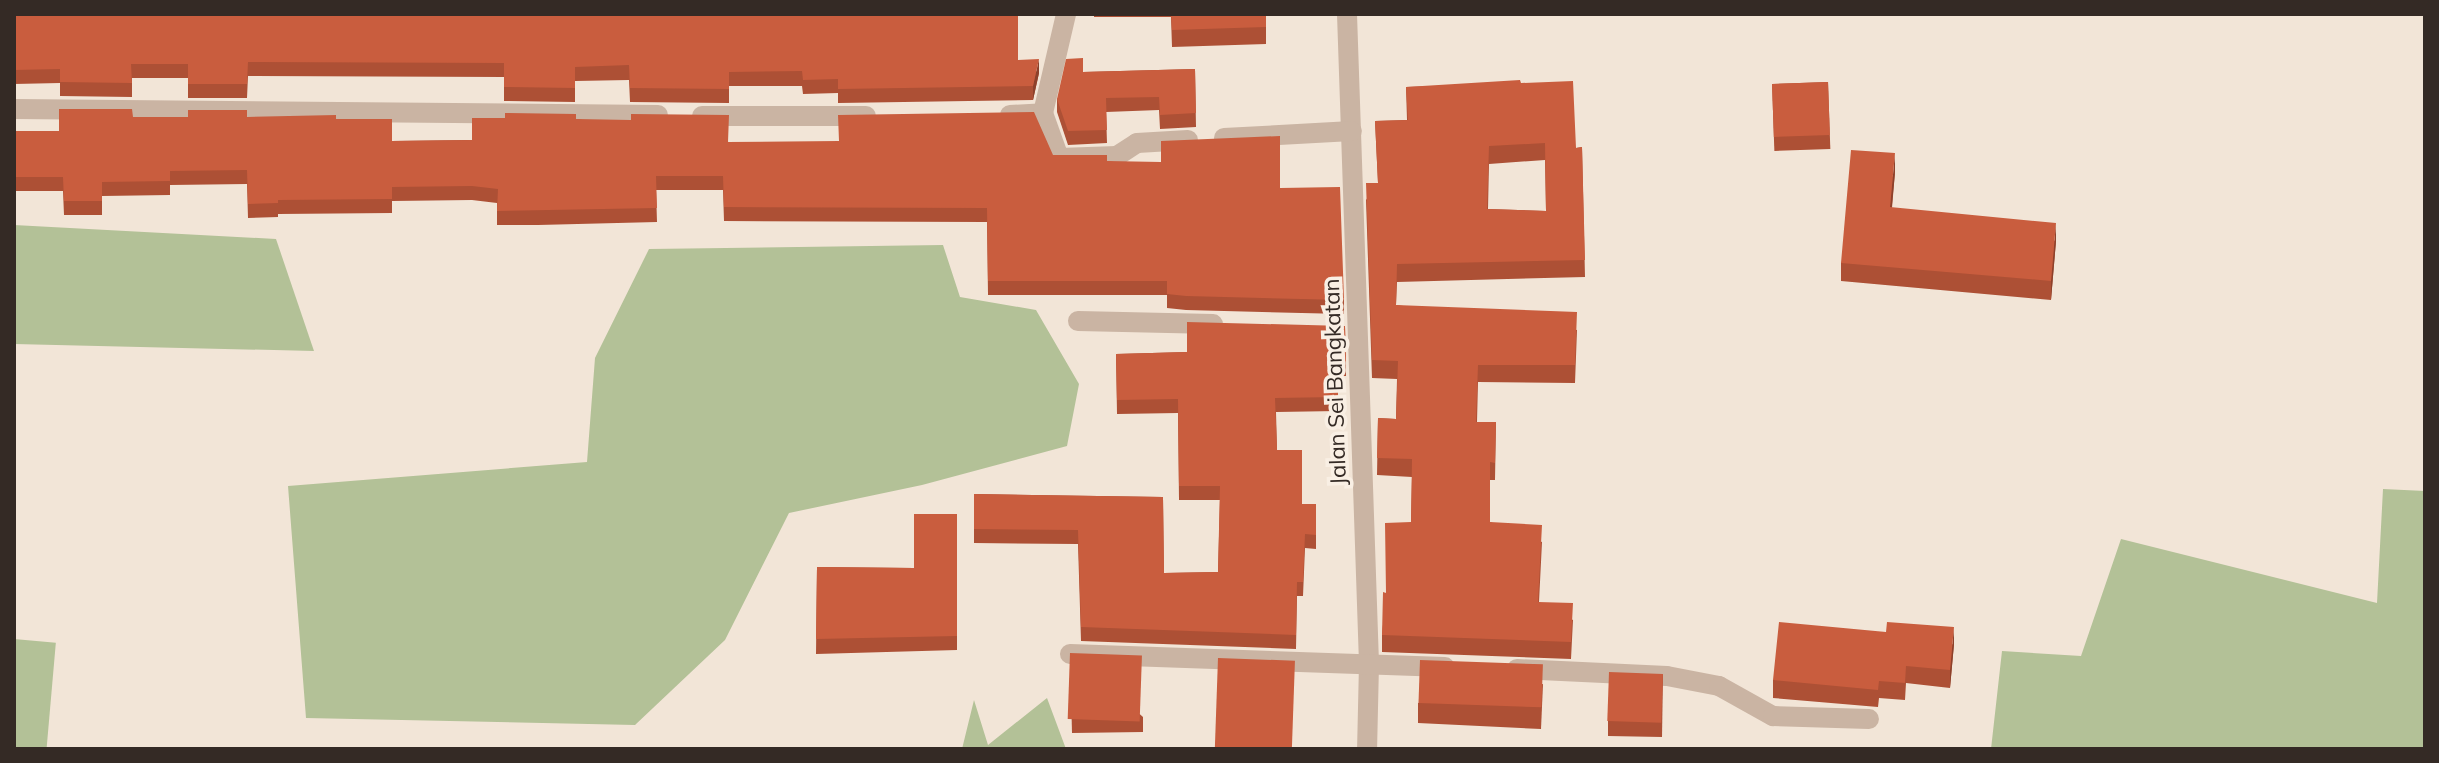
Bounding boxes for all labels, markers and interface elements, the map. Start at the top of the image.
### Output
street label: Jalan Sei Bangkatan [1318,278,1352,486]

